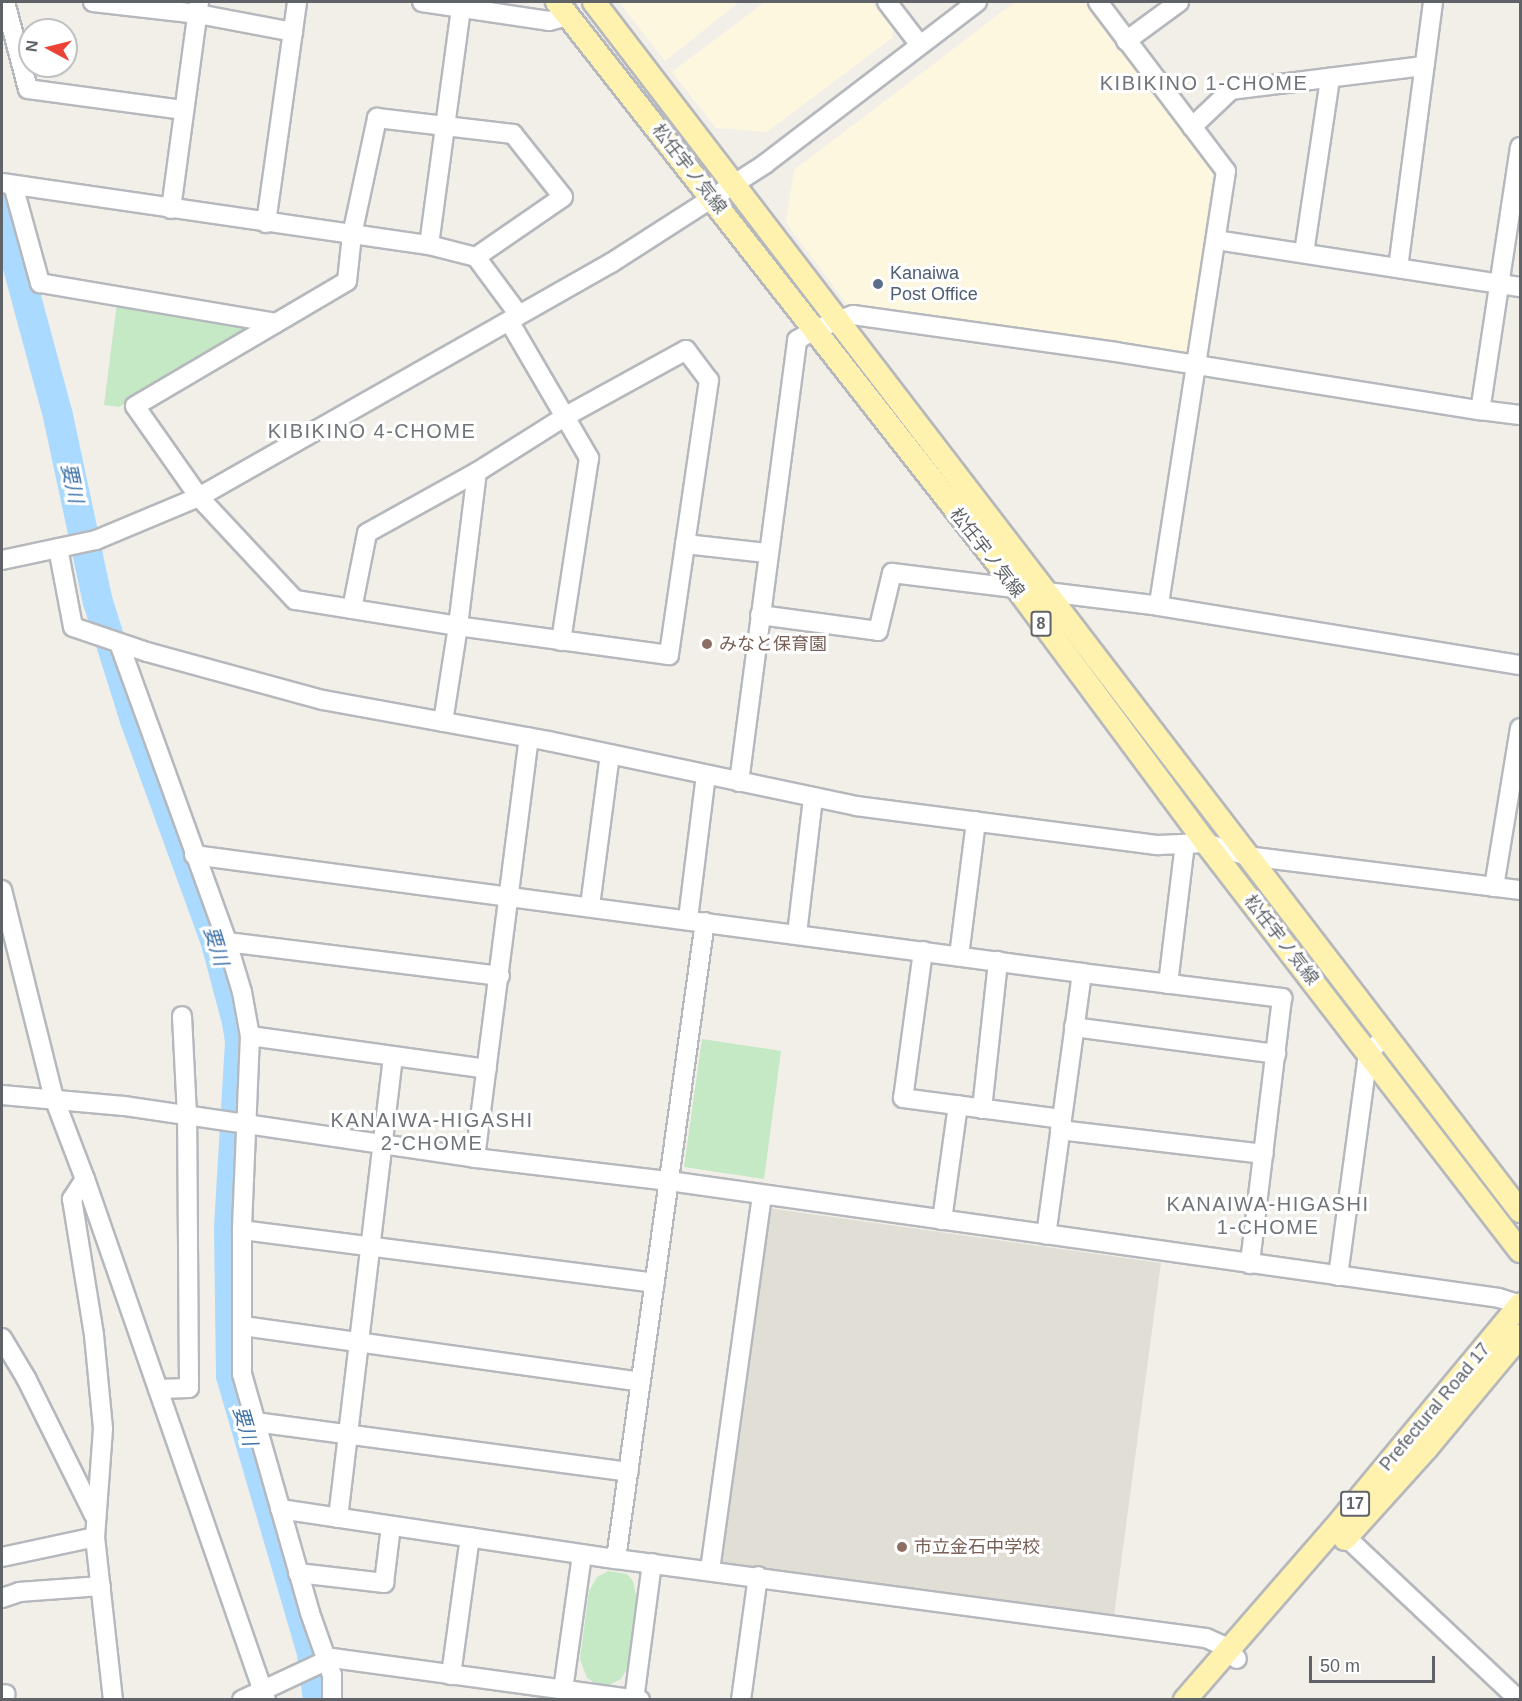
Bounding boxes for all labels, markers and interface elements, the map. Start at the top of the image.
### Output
north arrow [18,18,78,78]
text: N [22,39,41,53]
district label: KIBIKINO 1-CHOME [1100,71,1308,95]
street label: 松任宇ノ気線 [647,120,731,218]
place label: Kanaiwa Post Office [890,263,978,306]
marker: Kanaiwa Post Office [871,277,885,291]
district label: KIBIKINO 4-CHOME [268,419,476,443]
water label: 要川 [56,461,88,505]
street label: 松任宇ノ気線 [945,504,1029,602]
road number: 8 [1030,611,1052,637]
place label: みなと保育園 [719,633,827,655]
marker: みなと保育園 [700,637,714,651]
street label: 松任宇ノ気線 [1239,891,1323,989]
water label: 要川 [199,923,233,969]
district label: KANAIWA-HIGASHI 2-CHOME [331,1109,533,1156]
district label: KANAIWA-HIGASHI 1-CHOME [1167,1193,1369,1240]
street label: Prefectural Road 17 [1375,1339,1495,1475]
water label: 要川 [228,1403,262,1449]
road number: 17 [1340,1491,1370,1517]
place label: 市立金石中学校 [914,1536,1040,1558]
marker: 市立金石中学校 [895,1540,909,1554]
scale bar [1312,1644,1438,1682]
text: 50 m [1320,1656,1360,1676]

